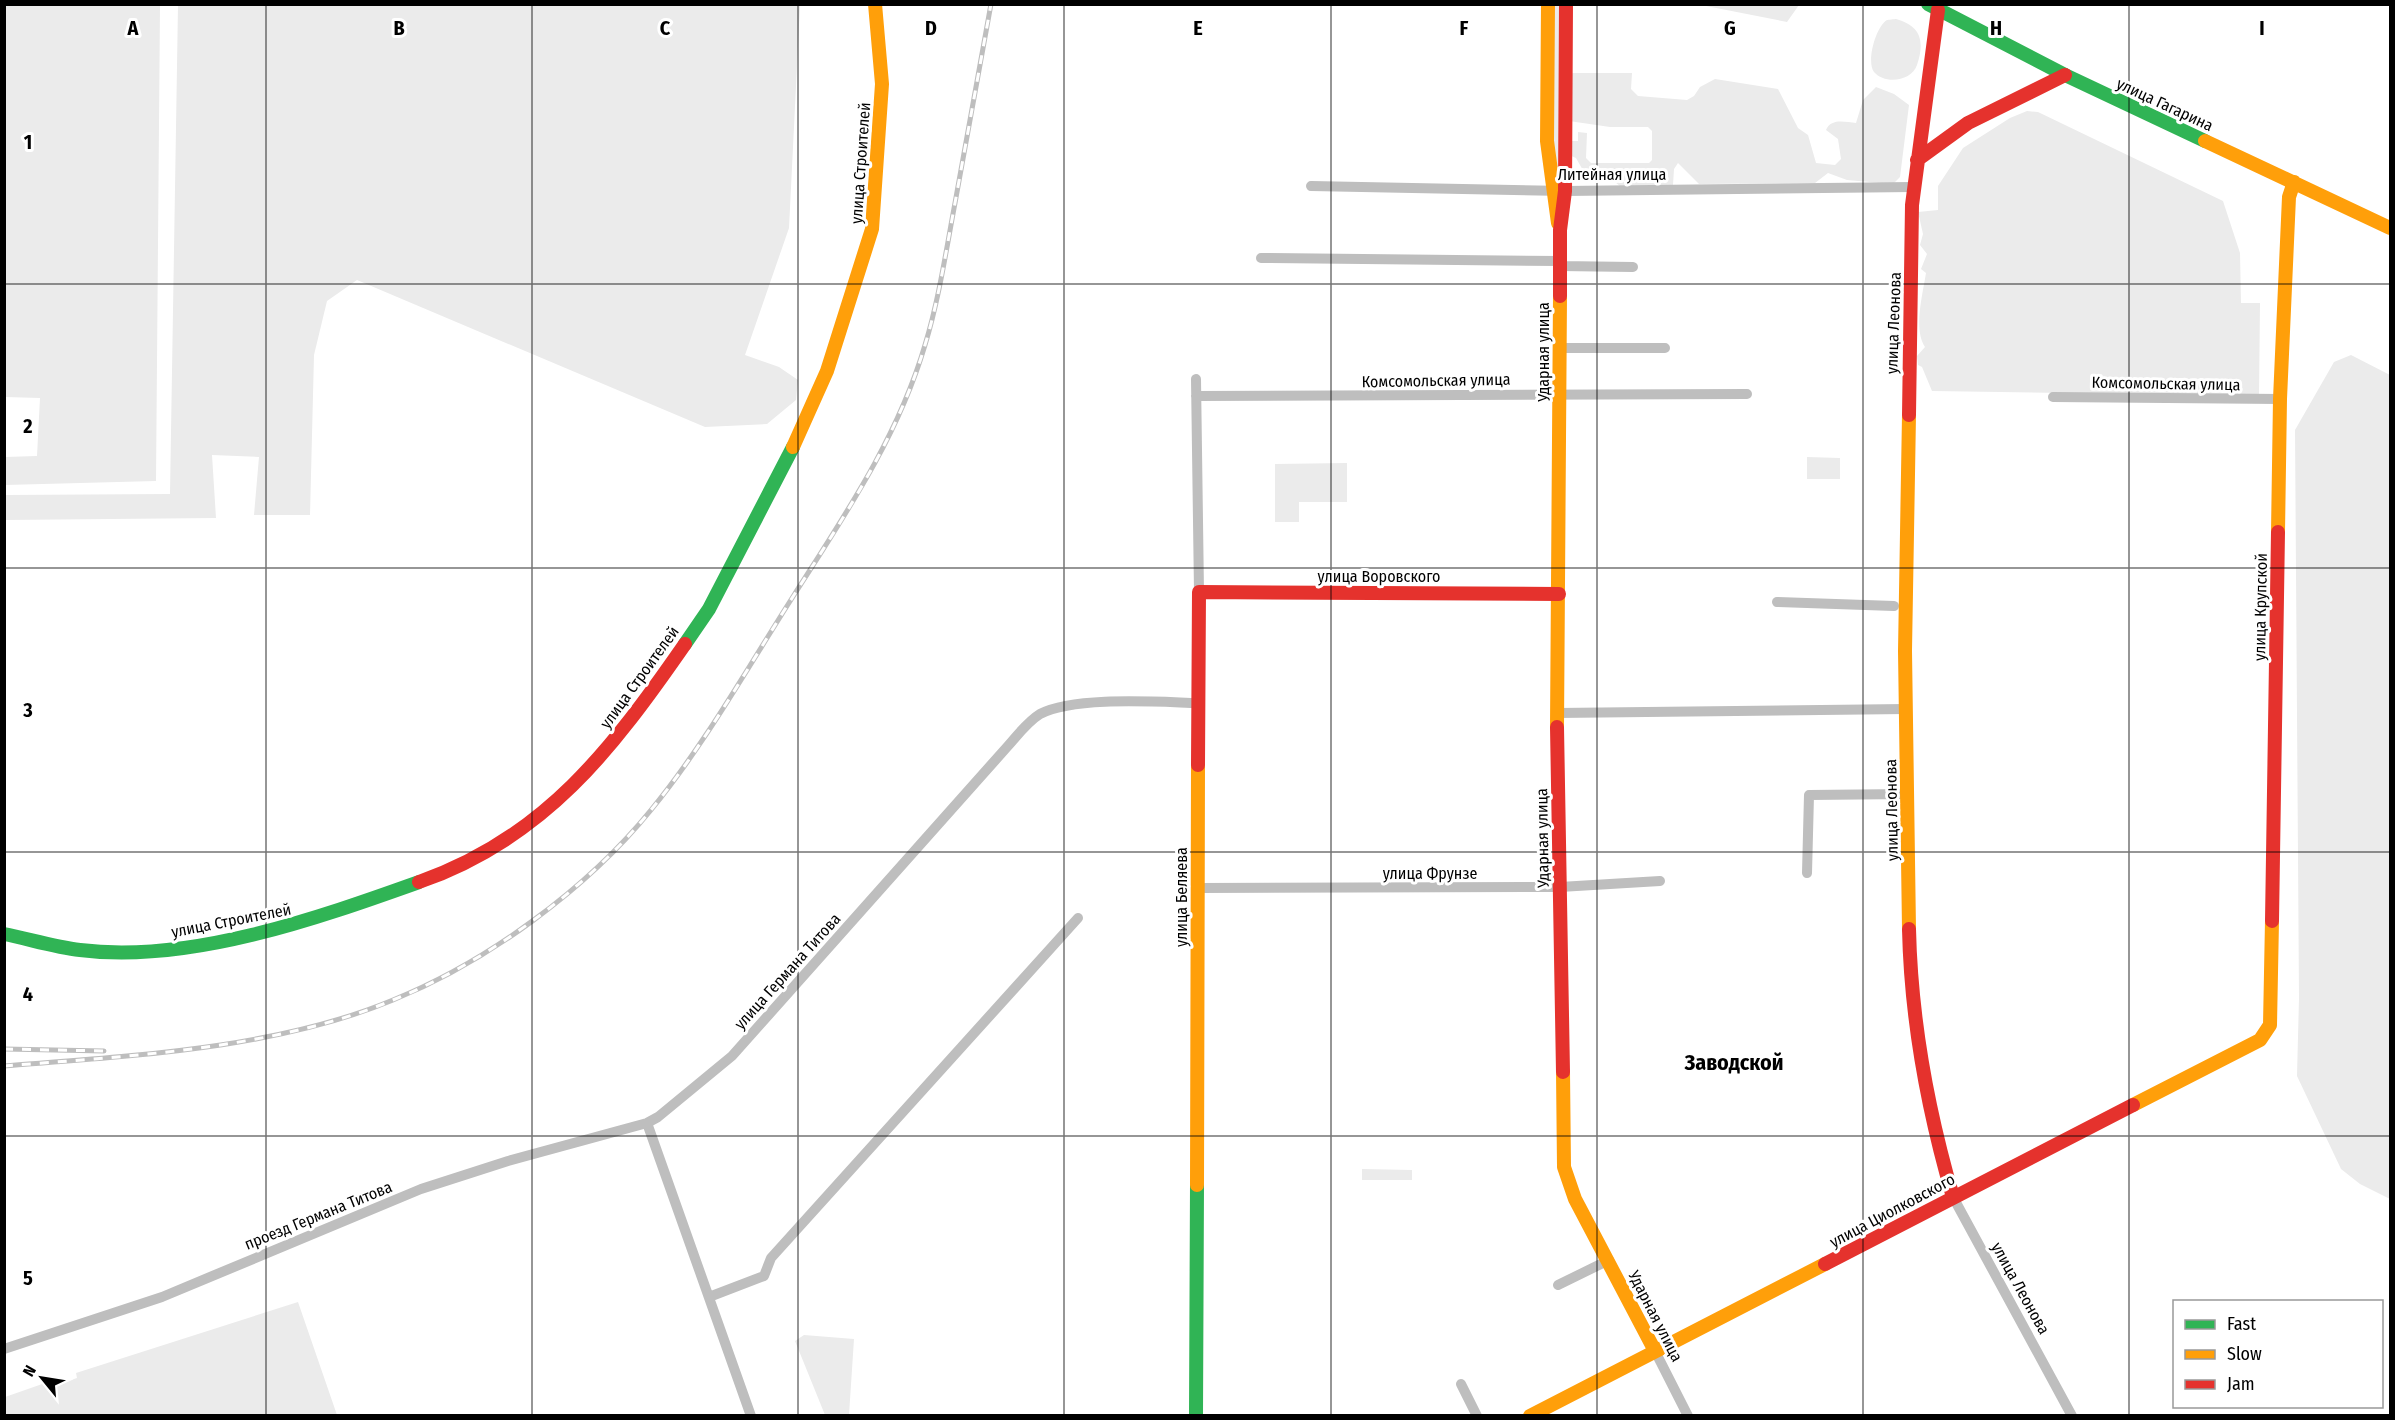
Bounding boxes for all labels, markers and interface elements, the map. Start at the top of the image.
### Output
text: A [127,16,140,40]
text: B [393,16,405,40]
text: C [660,16,671,40]
text: D [925,16,937,40]
text: E [1193,16,1203,40]
text: F [1460,16,1469,40]
text: G [1724,16,1736,40]
text: H [1990,16,2002,40]
text: I [2259,16,2265,40]
street label: улица Гагарина [2113,74,2216,135]
street label: улица Строителей [847,102,874,224]
text: 1 [24,130,32,154]
street label: Литейная улица [1558,165,1667,184]
street label: улица Леонова [1882,271,1905,374]
street label: Ударная улица [1534,302,1553,403]
street label: Комсомольская улица [1361,370,1511,391]
street label: Комсомольская улица [2091,373,2241,394]
text: 2 [22,414,33,438]
street label: улица Крупской [2250,553,2271,661]
street label: улица Воровского [1318,567,1440,586]
street label: улица Строителей [596,622,683,732]
text: 3 [22,698,33,722]
street label: улица Леонова [1881,759,1902,861]
street label: Ударная улица [1532,788,1553,889]
street label: улица Беляева [1172,847,1191,947]
street label: улица Фрунзе [1383,864,1477,883]
street label: улица Строителей [170,900,293,941]
street label: улица Германа Титова [730,909,845,1033]
text: 4 [23,982,33,1006]
district label: Заводской [1683,1049,1784,1076]
street label: улица Циолковского [1826,1169,1958,1251]
street label: проезд Германа Титова [242,1177,395,1254]
street label: улица Леонова [1987,1239,2054,1338]
text: 5 [23,1266,33,1290]
street label: Ударная улица [1624,1267,1687,1365]
legend [2173,1300,2383,1408]
text: Fast [2227,1313,2256,1335]
text: Slow [2227,1343,2262,1365]
north arrow [12,1348,72,1408]
text: N [19,1362,40,1380]
text: Jam [2227,1373,2255,1395]

